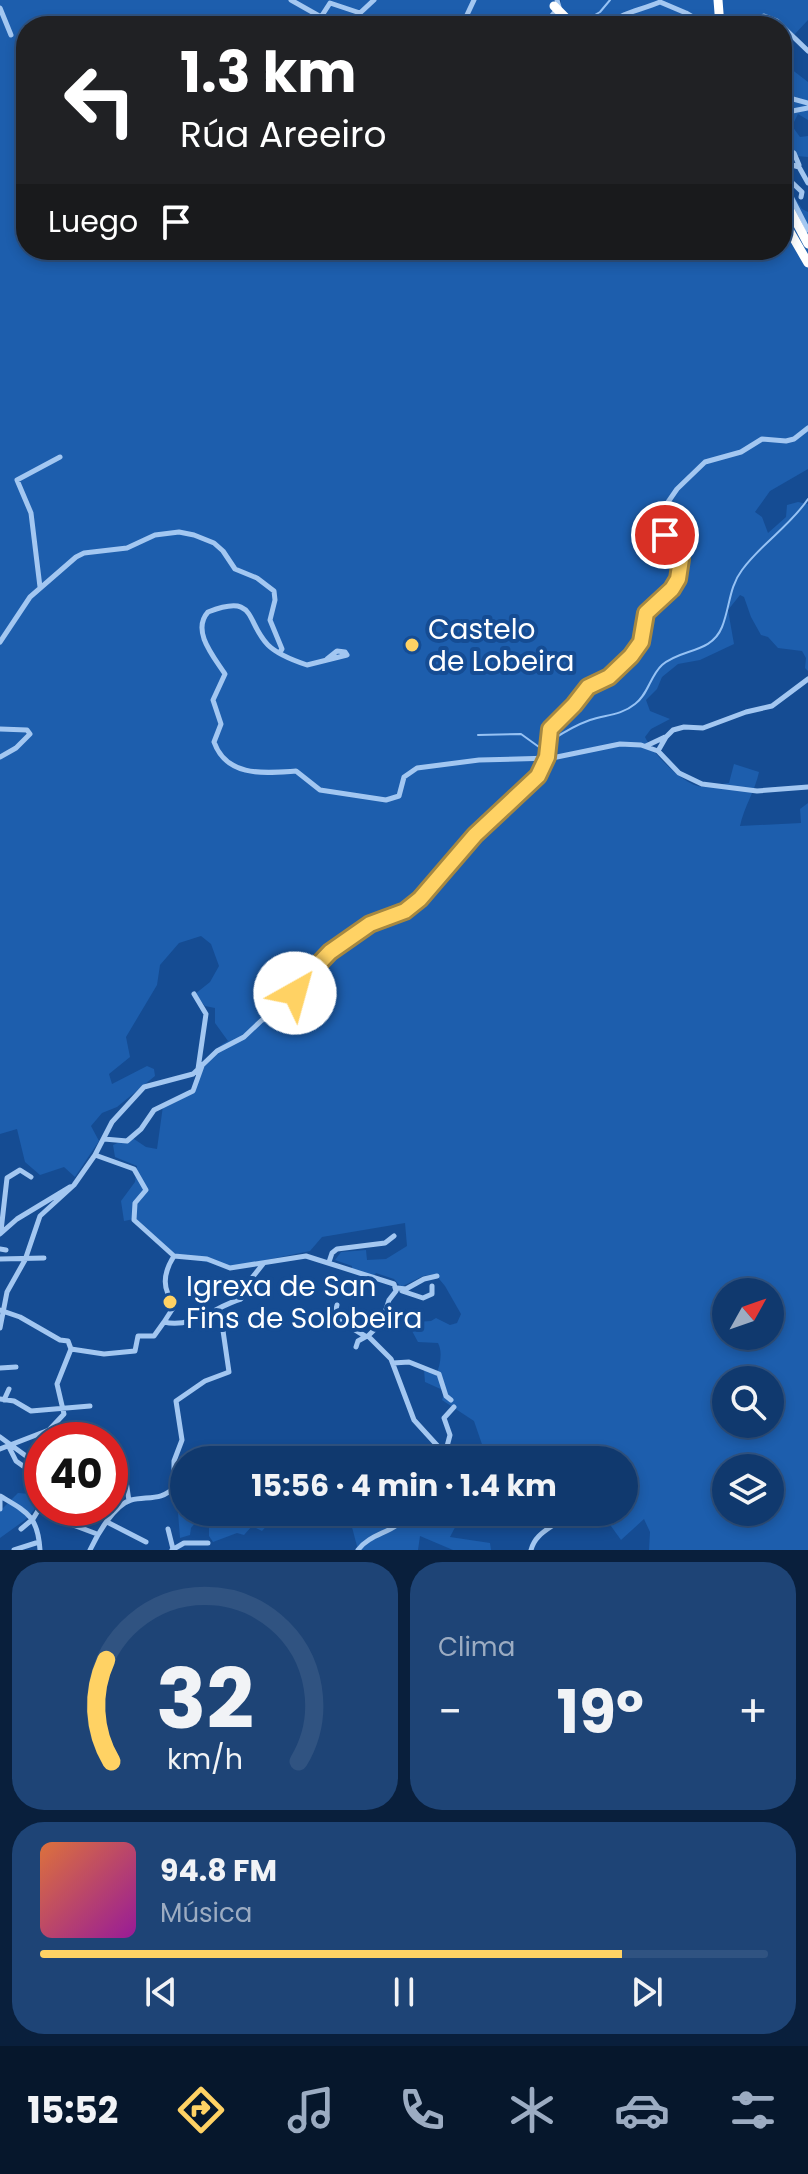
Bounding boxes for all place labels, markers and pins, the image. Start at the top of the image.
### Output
pin [631,501,699,569]
place label: Castelo de Lobeira [428,610,574,681]
marker: Castelo de Lobeira [403,636,421,654]
place label: Igrexa de San Fins de Solobeira [186,1267,423,1338]
marker: Igrexa de San Fins de Solobeira [161,1293,179,1311]

